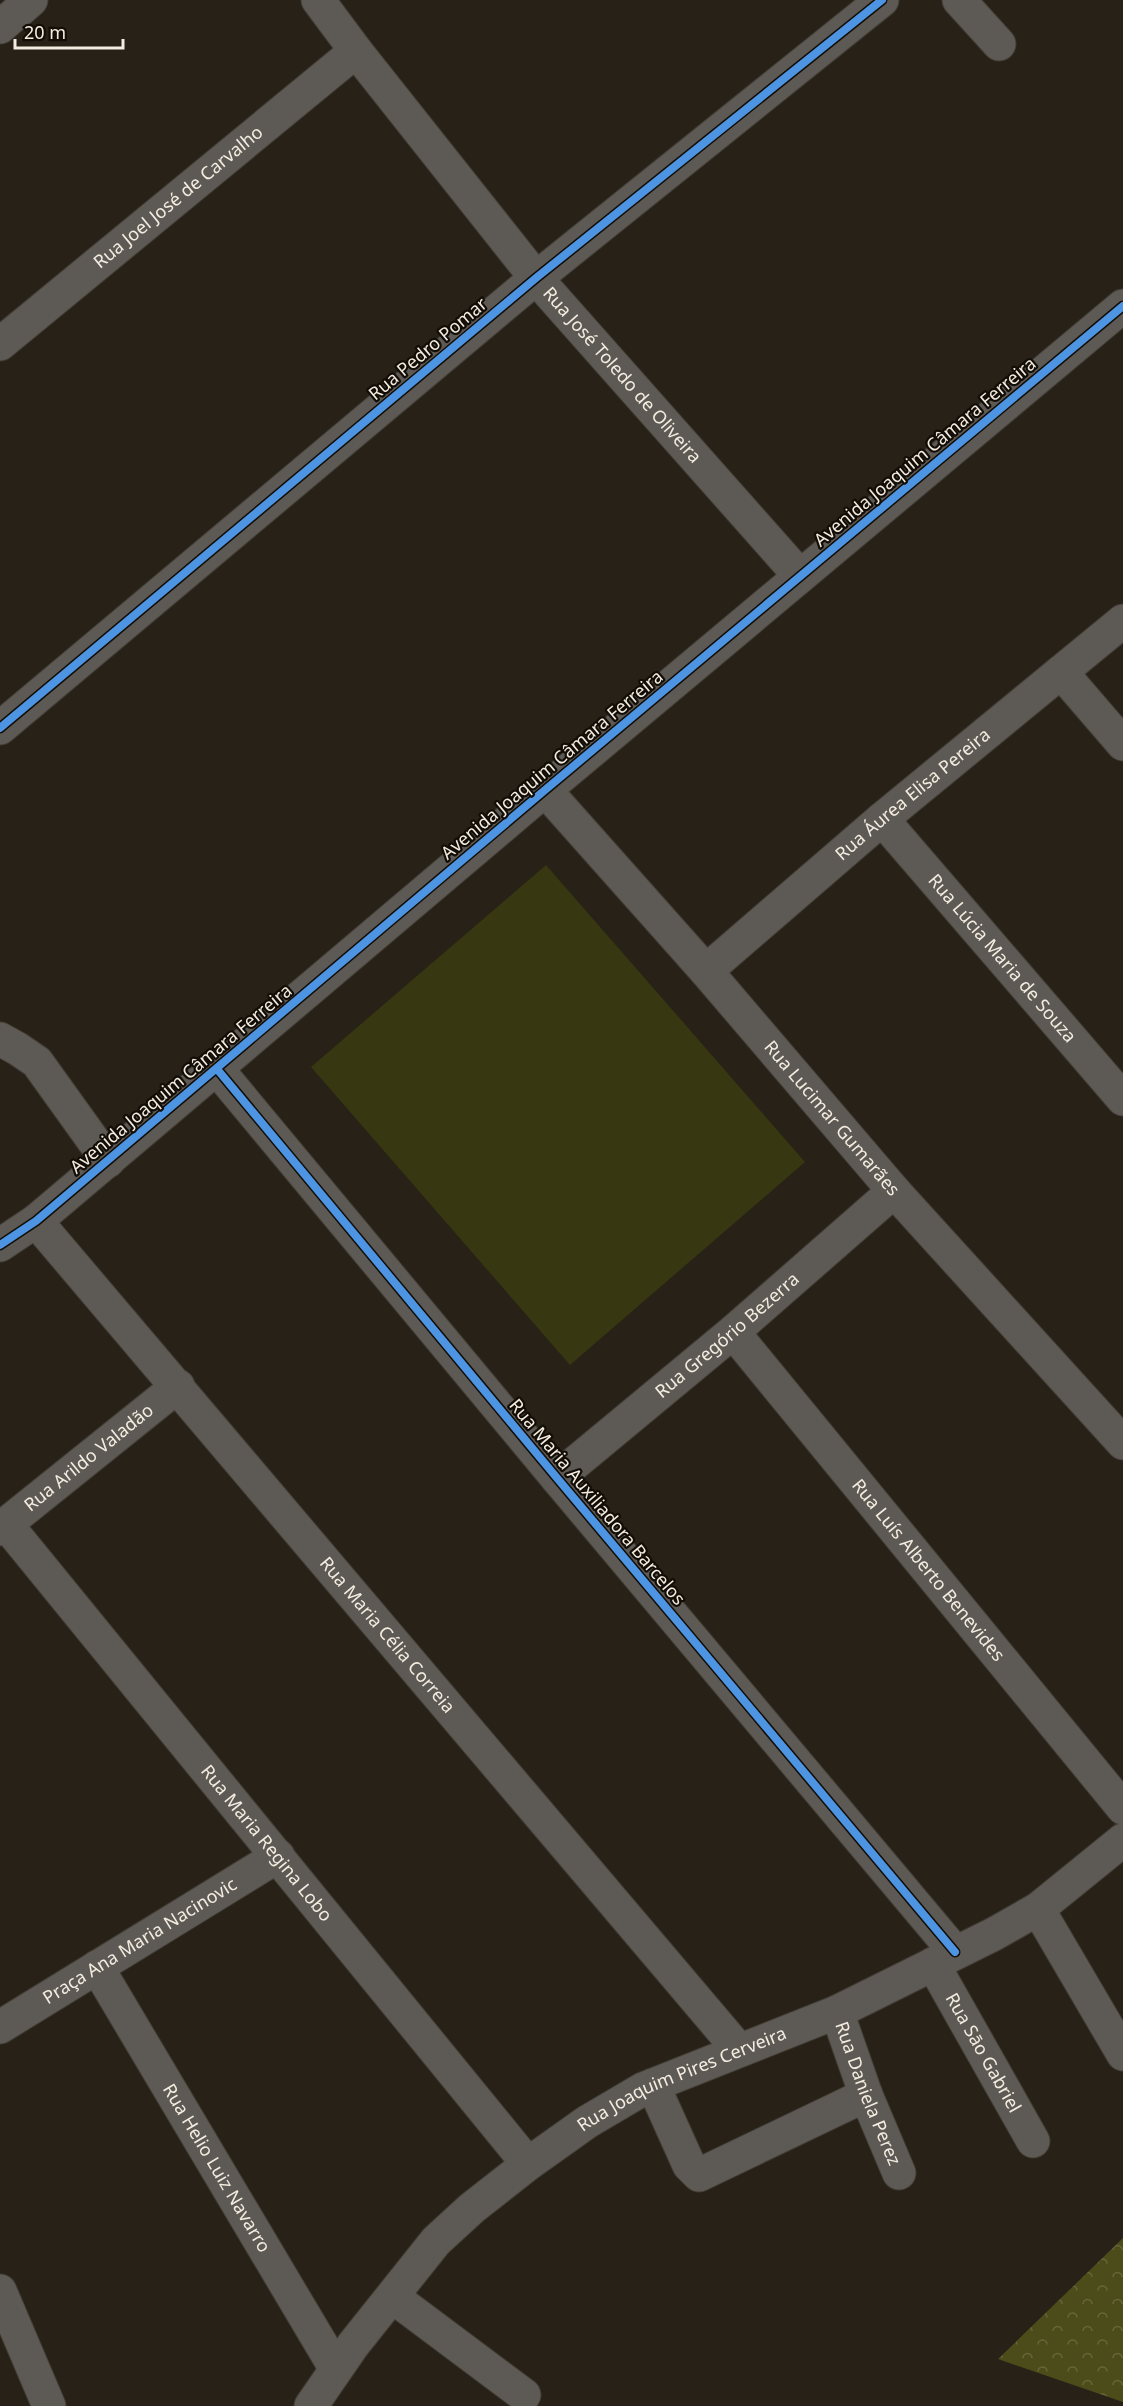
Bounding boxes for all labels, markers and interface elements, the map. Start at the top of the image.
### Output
scale bar [15,12,123,50]
text: 20 m [24,20,66,44]
street label: Rua Joel José de Carvalho [88,120,267,273]
street label: Rua José Toledo de Oliveira [538,281,707,468]
street label: Rua Pedro Pomar [363,291,492,405]
street label: Avenida Joaquim Câmara Ferreira [808,351,1040,551]
street label: Avenida Joaquim Câmara Ferreira [435,664,667,864]
street label: Rua Áurea Elisa Pereira [830,722,995,865]
street label: Rua Lúcia Maria de Souza [923,868,1082,1047]
street label: Avenida Joaquim Câmara Ferreira [64,978,296,1178]
street label: Rua Lucimar Gumarães [759,1035,906,1200]
street label: Rua Gregório Bezerra [650,1267,804,1403]
street label: Rua Maria Auxiliadora Barcelos [504,1393,691,1609]
street label: Rua Arildo Valadão [19,1398,158,1516]
street label: Rua Luís Alberto Benevides [847,1473,1011,1666]
street label: Rua Maria Célia Correia [315,1551,461,1718]
street label: Rua Maria Regina Lobo [196,1759,338,1926]
street label: Praça Ana Maria Nacinovic [38,1871,241,2009]
street label: Rua Sāo Gabriel [941,1988,1027,2117]
street label: Rua Daniela Perez [830,2018,907,2169]
street label: Rua Joaquim Pires Cerveira [572,2020,789,2136]
street label: Rua Helio Luiz Navarro [158,2079,277,2256]

